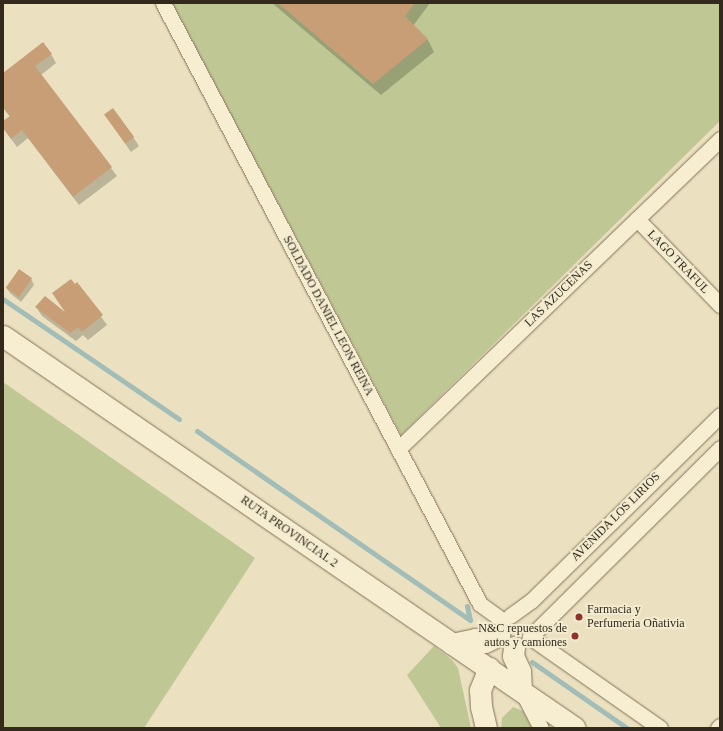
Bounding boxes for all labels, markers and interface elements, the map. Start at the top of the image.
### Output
street label: LAGO TRAFUL [644,227,712,297]
street label: SOLDADO DANIEL LEON REINA [279,233,377,399]
street label: LAS AZUCENAS [522,258,596,330]
street label: AVENIDA LOS LIRIOS [568,469,664,565]
street label: RUTA PROVINCIAL 2 [237,493,341,571]
place label: Farmacia y Perfumeria Oñativia [587,603,685,631]
marker: Farmacia y Perfumeria Oñativia [574,612,584,622]
place label: N&C repuestos de autos y camiones [478,622,567,650]
marker: N&C repuestos de autos y camiones [570,631,580,641]

